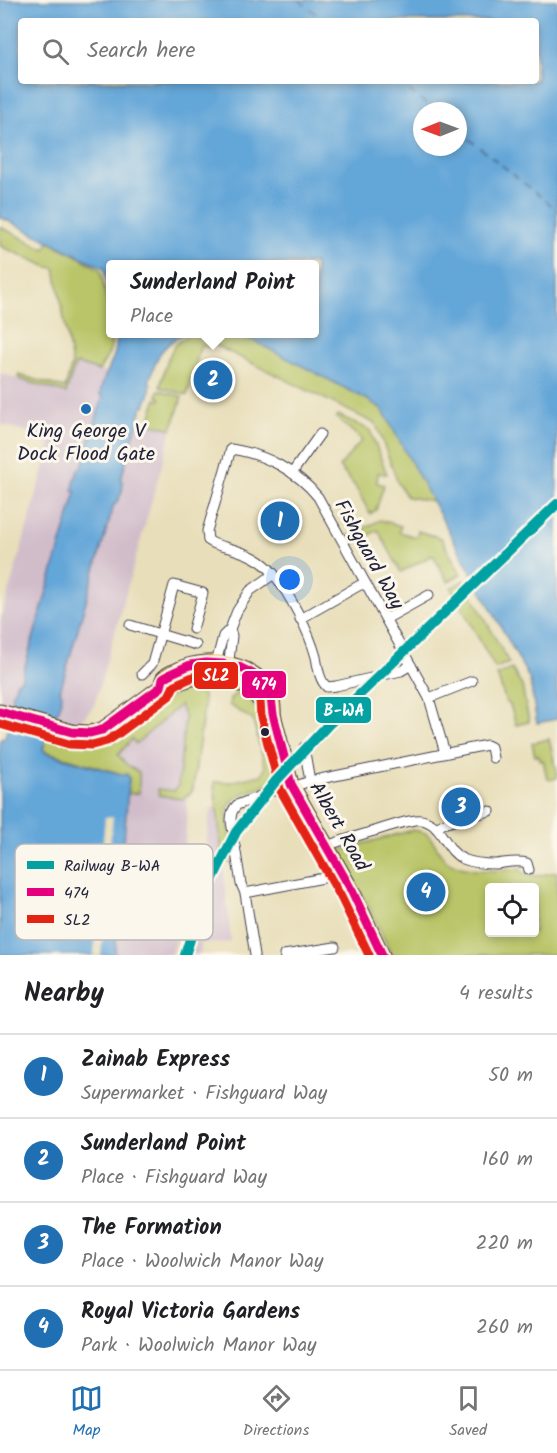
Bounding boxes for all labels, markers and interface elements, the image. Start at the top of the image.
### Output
search box [18,18,539,84]
text: Search here [87,34,195,69]
icon: search [39,35,72,68]
north arrow [413,102,467,156]
popup [106,260,319,338]
text: Sunderland Point [130,266,295,301]
text: Place [130,301,173,333]
pin: 2 [194,358,232,403]
marker: King George V Dock Flood Gate [79,402,93,416]
place label: King George V Dock Flood Gate [17,416,155,471]
street label: Fishguard Way [325,494,412,617]
pin: 1 [260,498,300,544]
your location [275,565,304,594]
line badge: SL2 [193,661,239,690]
text: SL2 [203,664,229,689]
line badge: 474 [241,670,287,699]
text: 474 [252,673,277,698]
line badge: B-WA [315,696,372,724]
text: B-WA [323,699,365,724]
unlabelled marker [259,726,271,738]
street label: Albert Road [300,776,377,879]
pin: 3 [442,784,480,830]
legend [15,844,213,940]
text: Railway B-WA [64,854,161,879]
pin: 4 [406,870,446,914]
text: 474 [64,881,89,906]
map controls [485,883,539,937]
button: locate [485,883,539,937]
text: SL2 [64,908,91,933]
text: Nearby [24,973,104,1015]
text: 4 results [459,978,533,1010]
text: Zainab Express [81,1043,230,1078]
text: 1 [40,1060,47,1092]
text: 50 m [488,1060,533,1092]
text: Supermarket · Fishguard Way [81,1078,327,1110]
text: Sunderland Point [81,1127,246,1162]
text: 2 [38,1144,49,1176]
text: 160 m [482,1144,533,1176]
text: Place · Fishguard Way [81,1162,267,1194]
text: The Formation [81,1211,222,1246]
text: 3 [38,1228,49,1260]
text: 220 m [476,1228,533,1260]
text: Place · Woolwich Manor Way [81,1246,323,1278]
text: Royal Victoria Gardens [81,1295,300,1330]
text: 4 [38,1312,49,1344]
text: 260 m [476,1312,533,1344]
text: Park · Woolwich Manor Way [81,1330,316,1362]
tab: Map [70,1382,103,1443]
tab: Directions [243,1382,309,1443]
tab: Saved [449,1382,487,1443]

